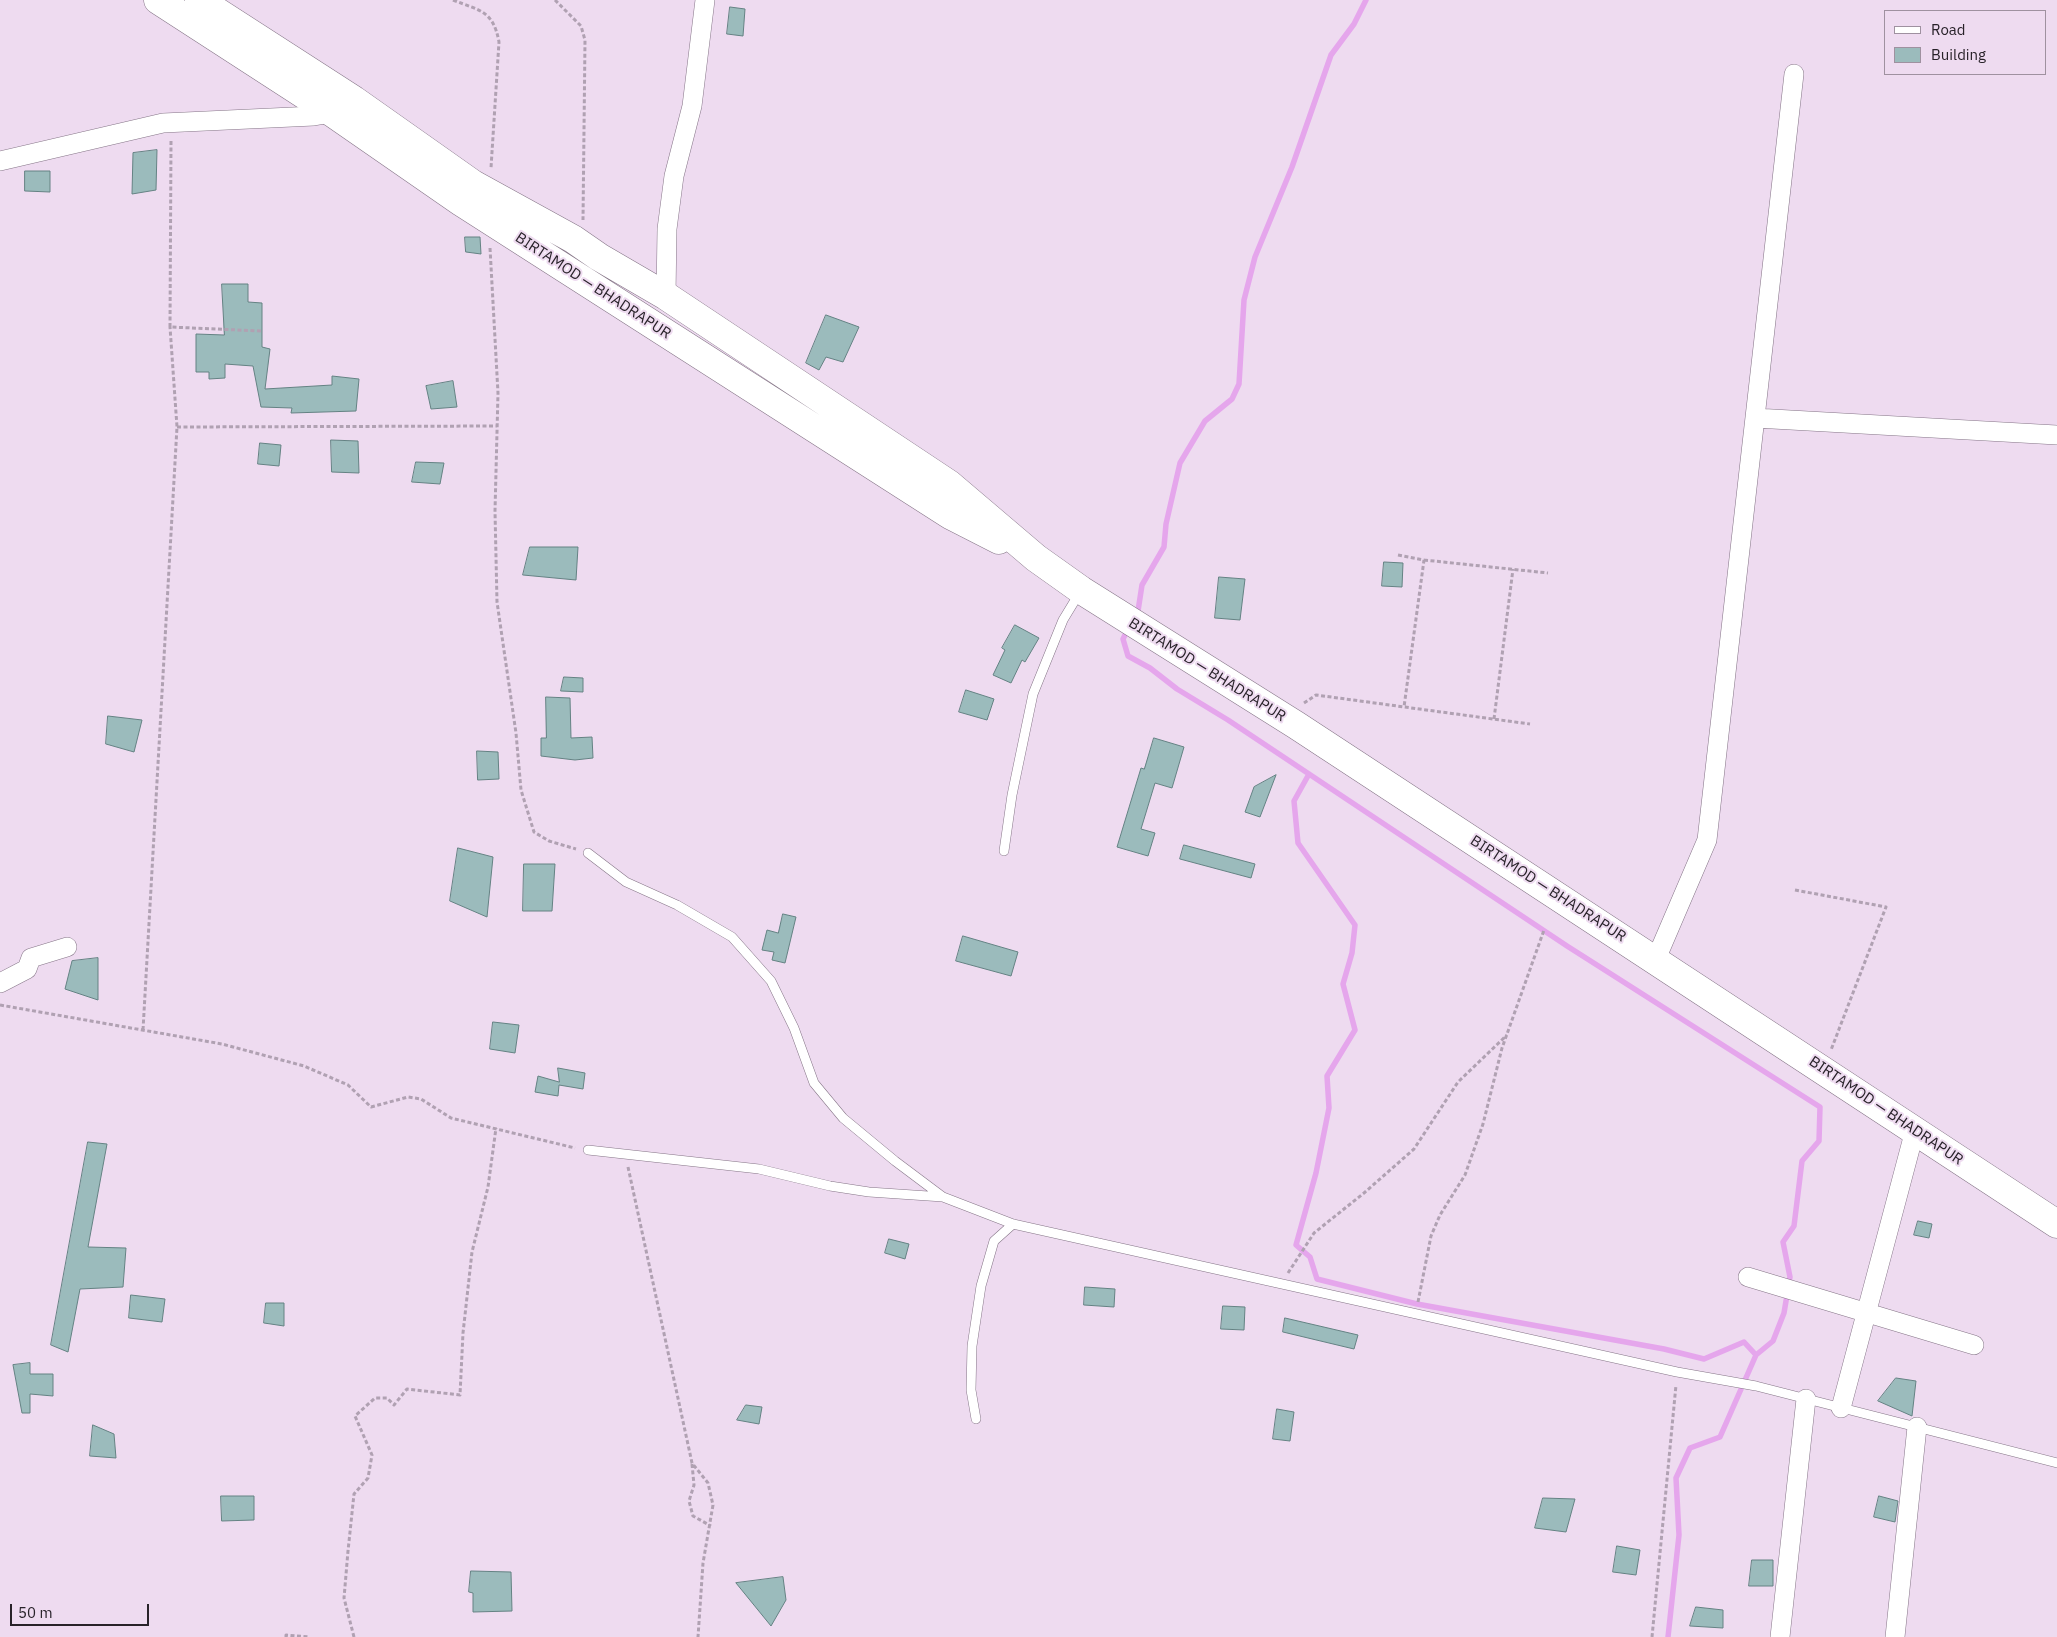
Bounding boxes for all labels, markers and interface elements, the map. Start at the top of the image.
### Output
legend [1884,10,2047,75]
text: Road [1931,20,1966,39]
text: Building [1931,45,1986,64]
street label: BIRTAMOD — BHADRAPUR [512,229,674,343]
street label: BIRTAMOD — BHADRAPUR [1125,614,1289,726]
street label: BIRTAMOD — BHADRAPUR [1467,832,1629,946]
street label: BIRTAMOD — BHADRAPUR [1806,1053,1966,1169]
scale bar [12,1594,151,1626]
text: 50 m [18,1603,53,1622]

